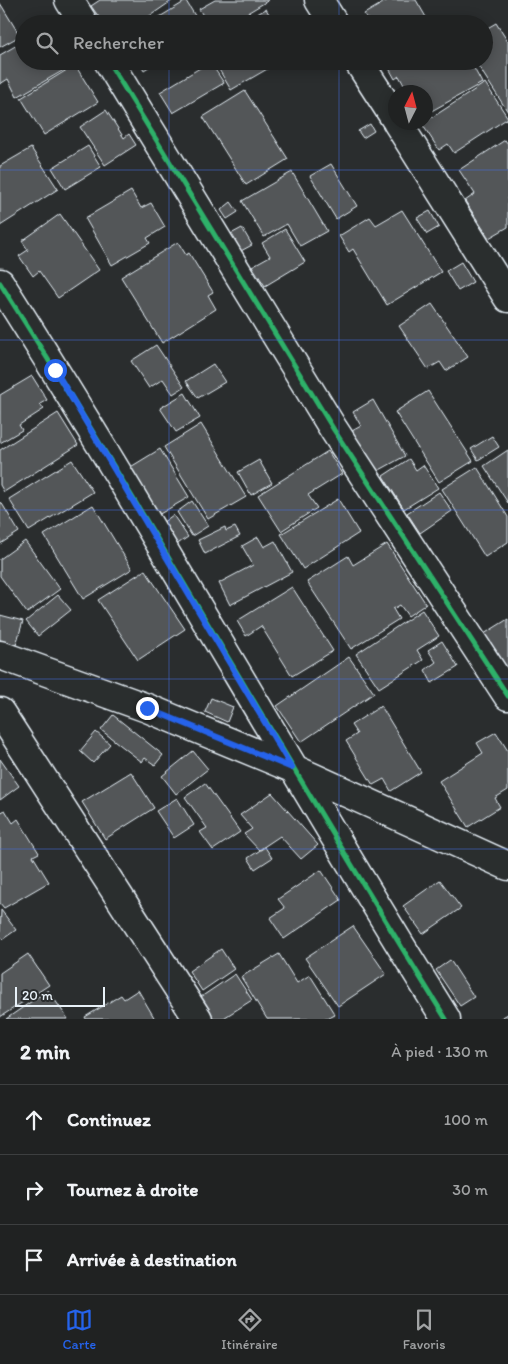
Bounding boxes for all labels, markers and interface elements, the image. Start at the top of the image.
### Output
search box [15,15,493,70]
icon: search [33,29,61,57]
text: Rechercher [73,31,164,54]
north arrow [388,85,433,130]
route start [44,359,67,382]
route end [136,697,159,720]
scale bar [15,984,105,1007]
text: 20 m [22,987,53,1004]
text: 2 min [20,1039,70,1064]
text: À pied · 130 m [391,1042,488,1061]
icon: ahead [20,1106,48,1134]
text: Continuez [67,1108,151,1131]
text: 100 m [444,1110,488,1129]
icon: right [20,1176,48,1204]
text: Tournez à droite [67,1178,199,1201]
text: 30 m [452,1180,488,1199]
icon: arrive [20,1246,48,1274]
text: Arrivée à destination [67,1248,237,1271]
tab: Carte [63,1306,96,1353]
tab: Itinéraire [221,1306,278,1353]
tab: Favoris [403,1306,445,1353]

